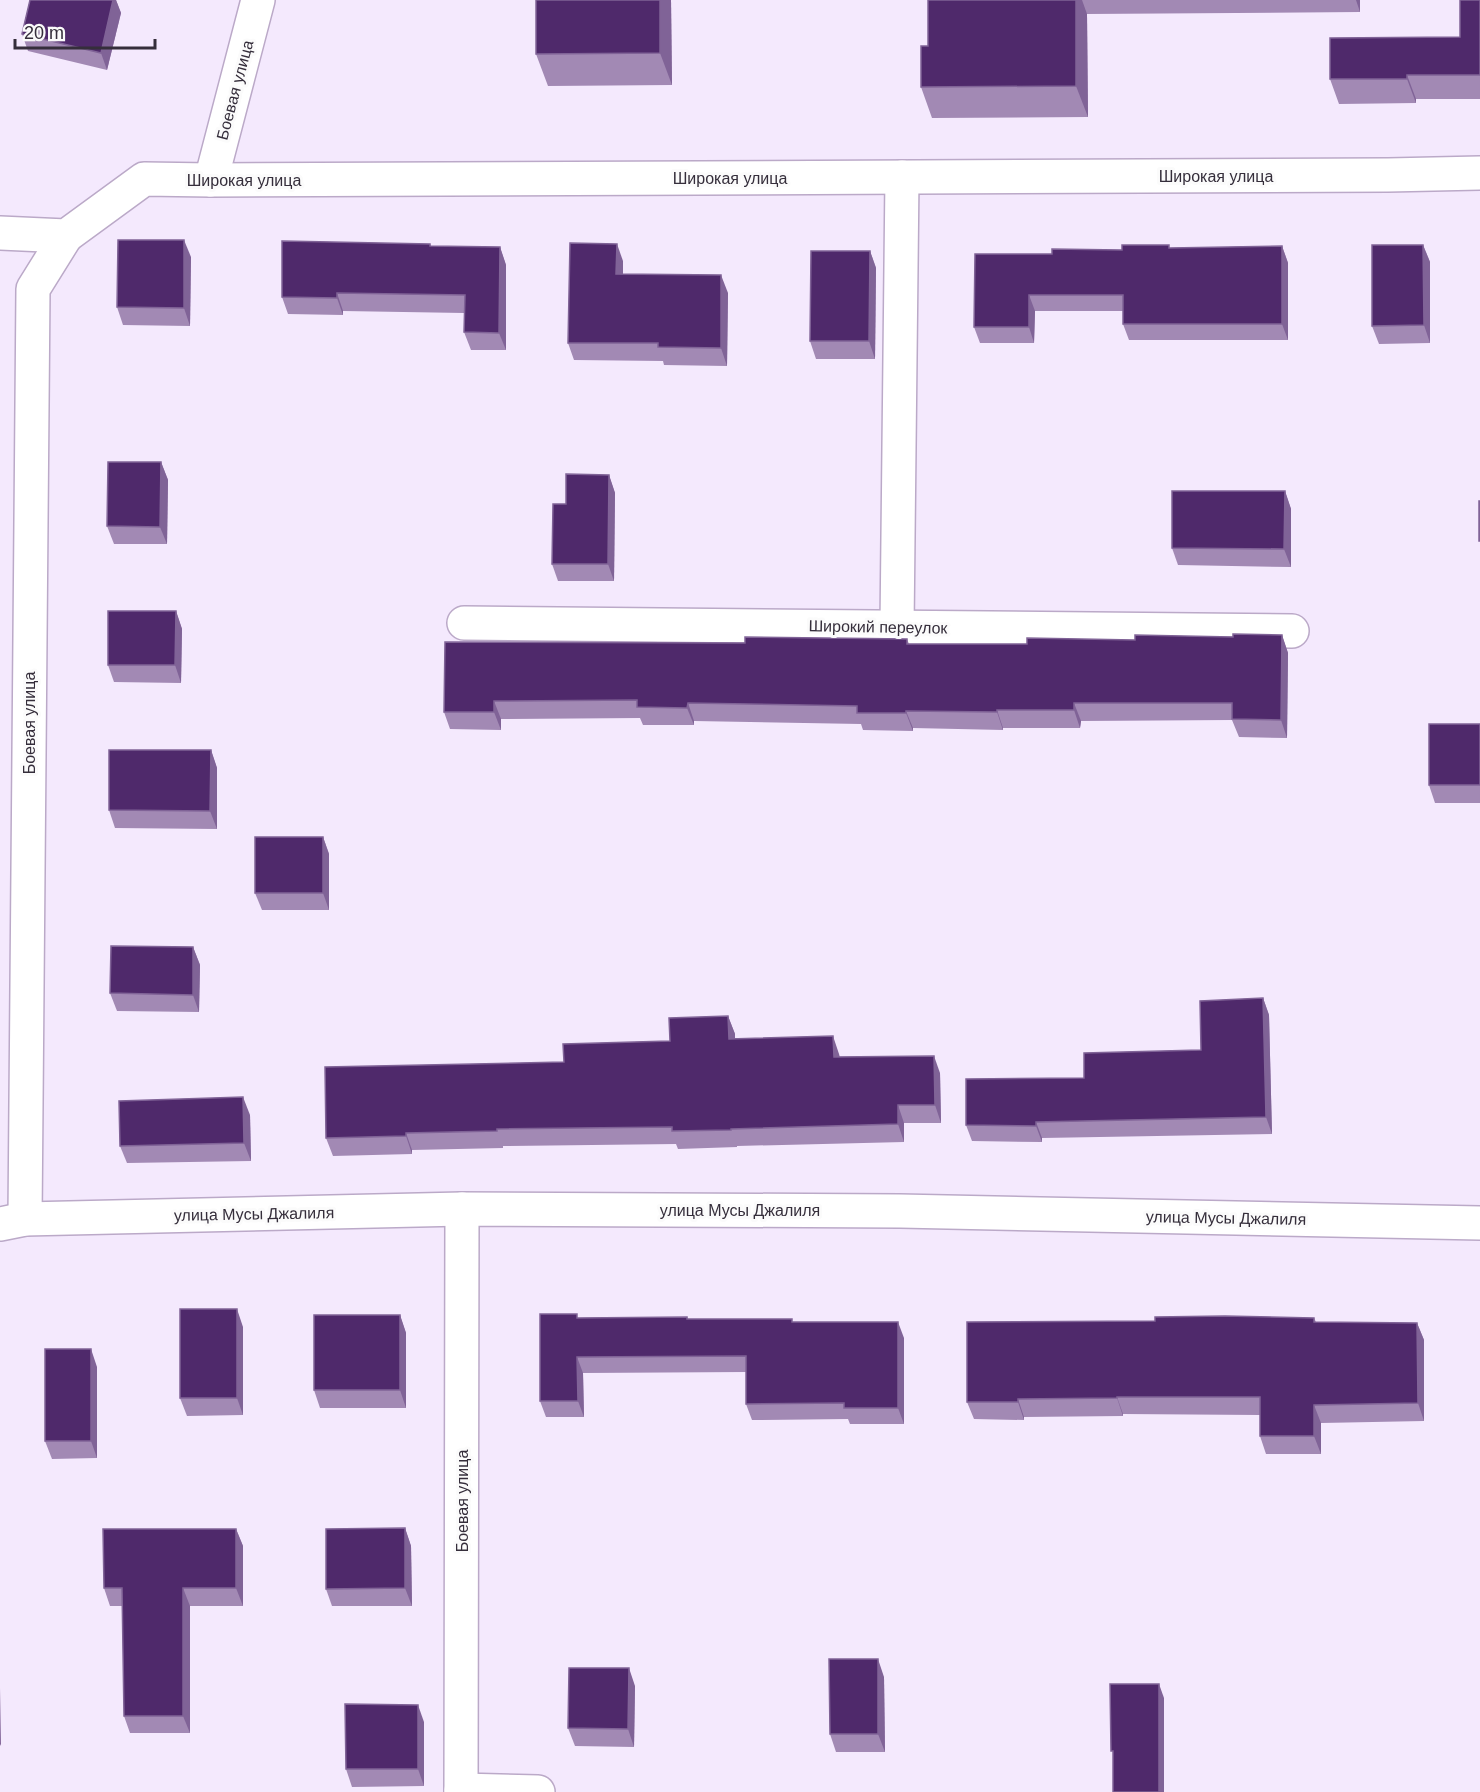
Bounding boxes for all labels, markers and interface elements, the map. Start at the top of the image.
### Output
scale bar [15,12,154,50]
text: 20 m [24,23,64,43]
street label: Боевая улица [214,38,257,142]
street label: Широкая улица [1159,168,1273,185]
street label: Широкая улица [673,170,787,187]
street label: Широкая улица [187,172,301,189]
street label: Широкий переулок [808,617,949,637]
street label: Боевая улица [21,672,38,774]
street label: улица Мусы Джалиля [660,1202,820,1219]
street label: улица Мусы Джалиля [174,1204,334,1224]
street label: улица Мусы Джалиля [1146,1208,1306,1228]
street label: Боевая улица [454,1450,471,1552]

